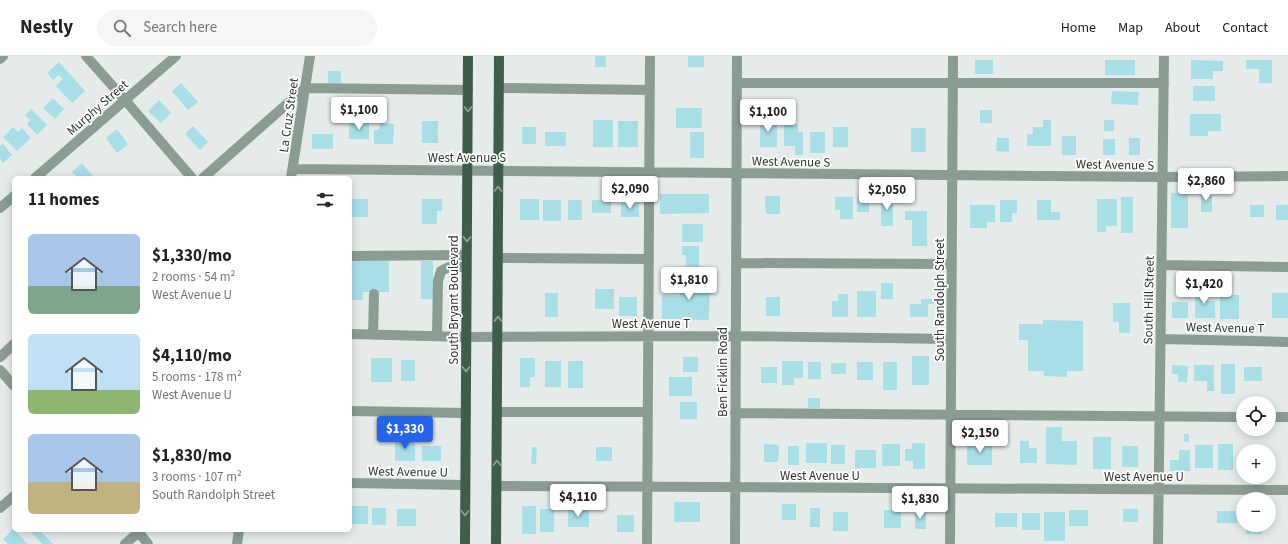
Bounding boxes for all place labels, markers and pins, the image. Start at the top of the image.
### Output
pin: $1,100 [326,97,392,131]
pin: $1,100 [735,99,801,133]
pin: $2,860 [1173,168,1239,202]
pin: $2,090 [597,176,663,210]
pin: $2,050 [854,177,920,211]
pin: $1,810 [656,267,722,301]
pin: $1,420 [1171,271,1237,305]
pin: $1,330 [372,416,438,450]
pin: $2,150 [947,420,1013,454]
pin: $4,110 [545,484,611,518]
pin: $1,830 [887,486,953,520]

